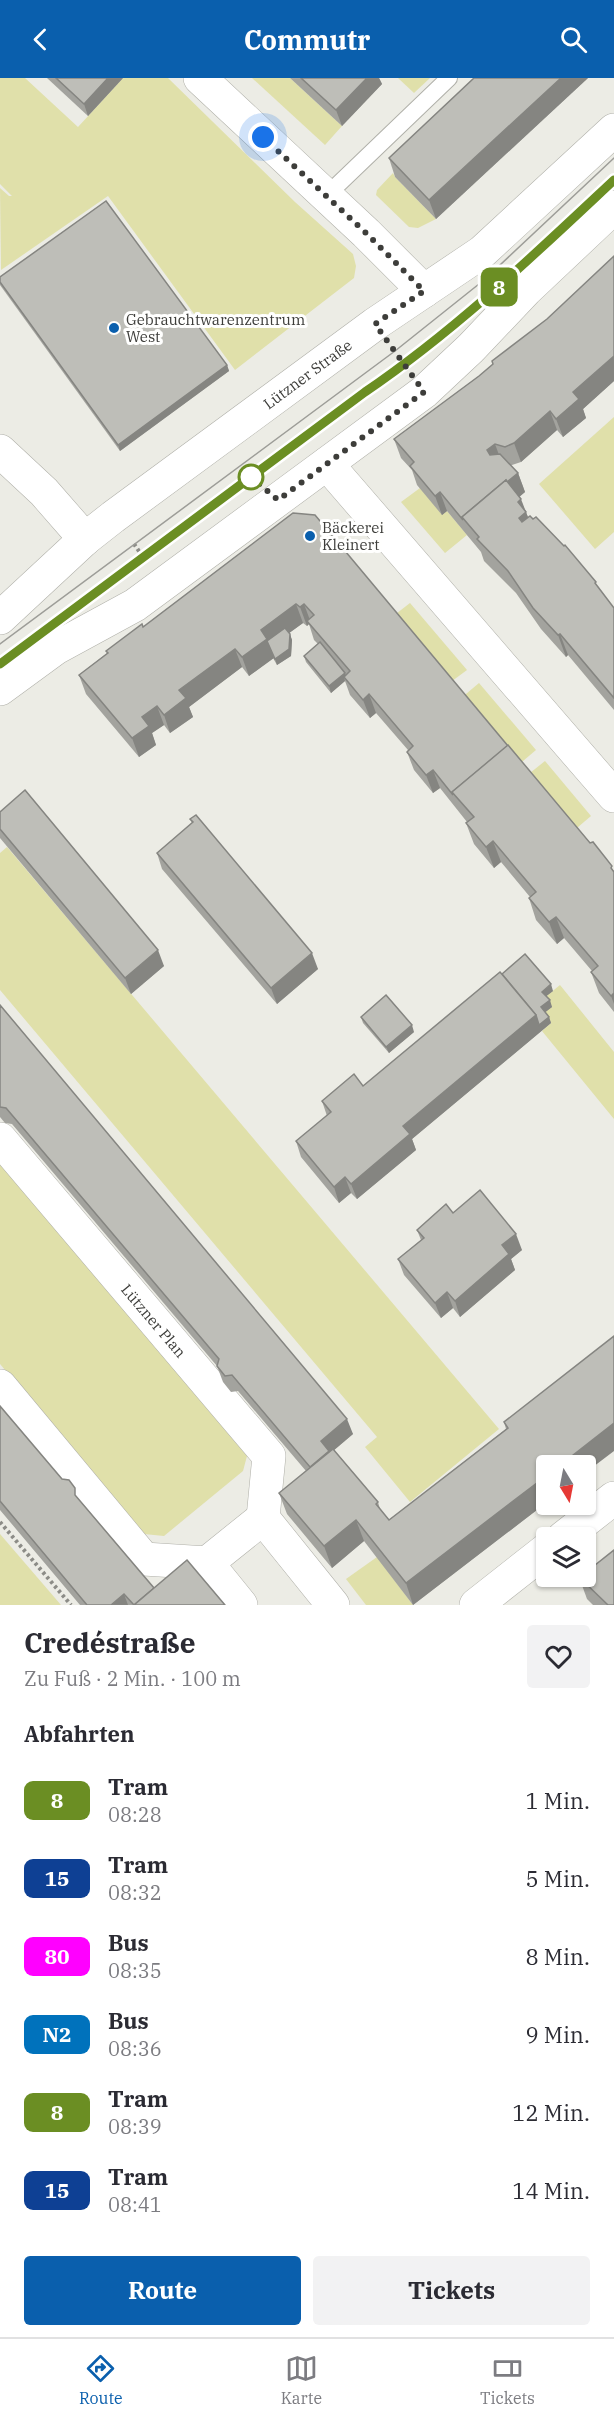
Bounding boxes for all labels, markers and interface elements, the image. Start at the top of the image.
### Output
text: Commutr [244,22,370,57]
icon: back [24,23,57,56]
icon: search [557,23,590,56]
your location [248,122,278,152]
line badge: 8 [480,268,518,306]
text: 8 [493,273,505,301]
place label: Gebrauchtwarenzentrum West [126,310,305,346]
marker: Gebrauchtwarenzentrum West [107,321,121,335]
street label: Lützner Straße [259,335,355,413]
unlabelled marker [238,464,264,490]
place label: Bäckerei Kleinert [322,518,384,554]
marker: Bäckerei Kleinert [303,529,317,543]
street label: Lützner Plan [117,1280,191,1361]
north arrow [536,1455,596,1515]
map controls [536,1455,596,1587]
button: layers [536,1527,596,1587]
text: Credéstraße [24,1624,196,1661]
button: heart [527,1625,590,1688]
text: Zu Fuß · 2 Min. · 100 m [24,1665,241,1692]
text: Abfahrten [24,1719,135,1748]
text: Tram [108,1772,168,1801]
text: 8 [51,1786,63,1814]
text: 1 Min. [525,1786,590,1815]
text: 08:28 [108,1801,162,1828]
text: Tram [108,1850,168,1879]
text: 15 [44,1864,70,1892]
text: 5 Min. [525,1864,590,1893]
text: 08:32 [108,1879,162,1906]
text: Bus [108,1928,149,1957]
text: 80 [44,1942,70,1970]
text: 8 Min. [525,1942,590,1971]
text: 08:35 [108,1957,162,1984]
text: Bus [108,2006,149,2035]
text: N2 [42,2020,72,2048]
text: 9 Min. [525,2020,590,2049]
text: 08:36 [108,2035,162,2062]
text: Tram [108,2084,168,2113]
text: 8 [51,2098,63,2126]
text: 12 Min. [512,2098,590,2127]
text: 08:39 [108,2113,162,2140]
text: Tram [108,2162,168,2191]
text: 15 [44,2176,70,2204]
text: 14 Min. [512,2176,590,2205]
text: 08:41 [108,2191,162,2218]
button: Route [24,2256,301,2325]
button: Tickets [313,2256,590,2325]
tab: Route [79,2352,123,2408]
tab: Karte [281,2352,322,2408]
tab: Tickets [480,2352,535,2408]

